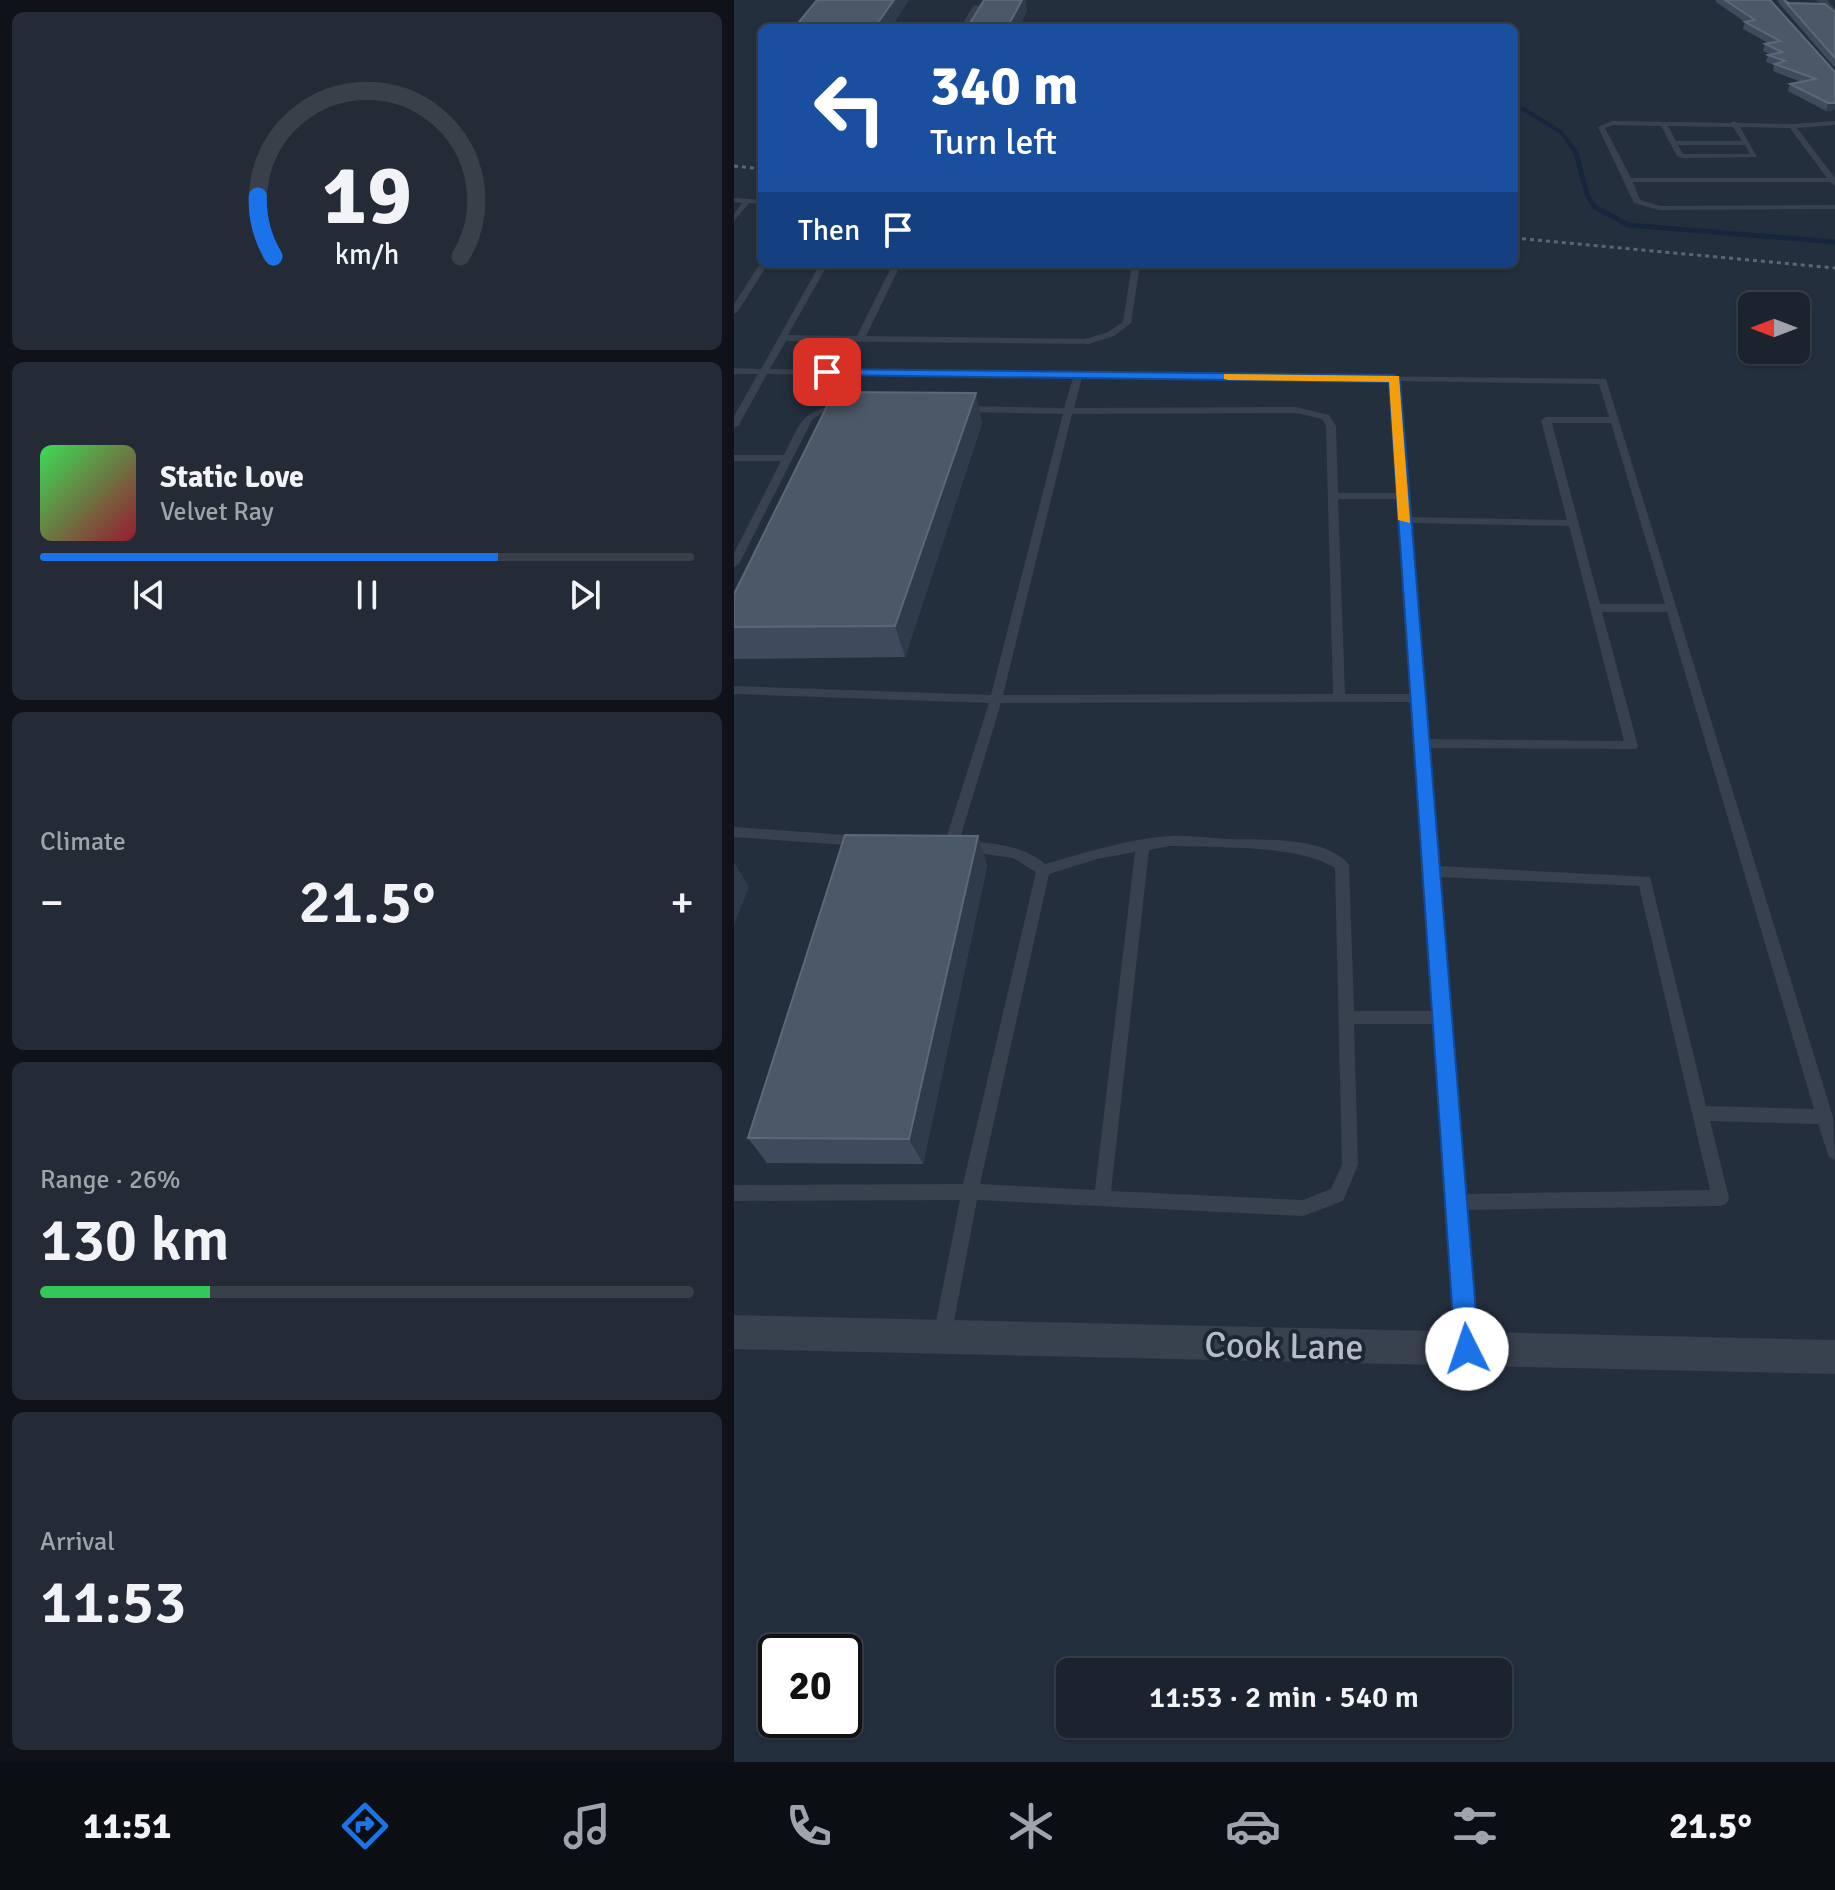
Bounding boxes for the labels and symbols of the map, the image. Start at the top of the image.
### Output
north arrow [1738,292,1810,364]
pin [793,338,861,406]
position arrow [1425,1307,1509,1391]
street label: Cook Lane [1204,1323,1364,1370]
speed limit sign: 20 [758,1634,862,1738]

